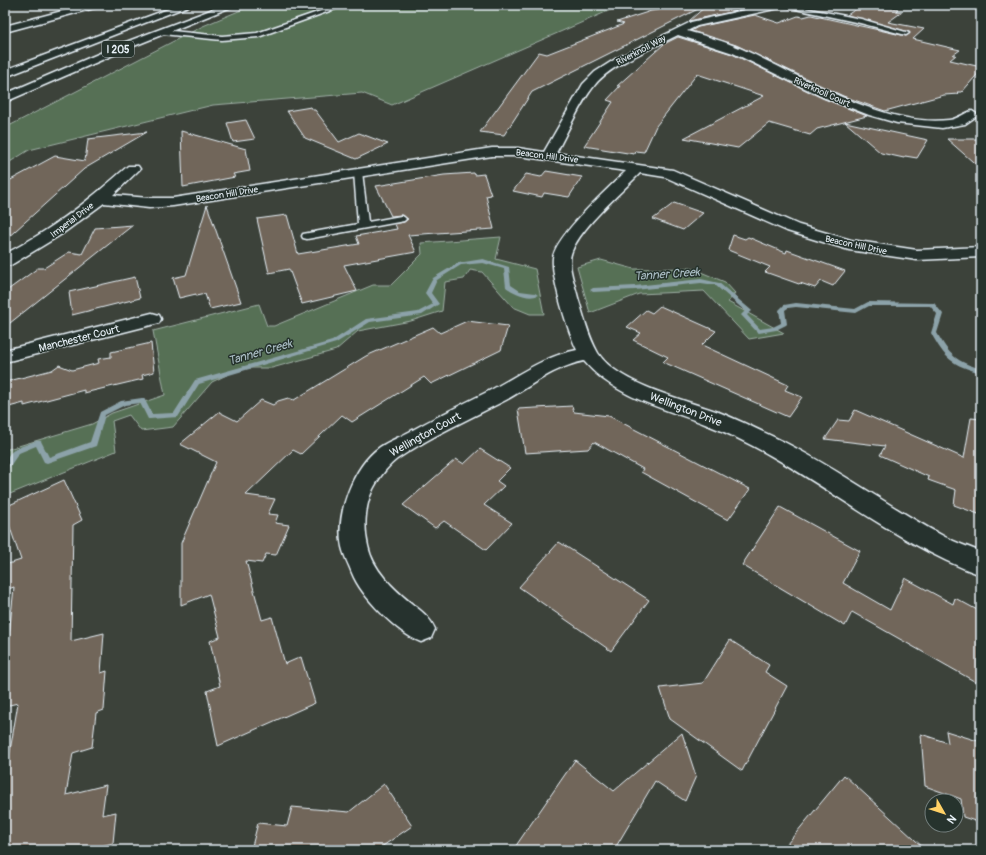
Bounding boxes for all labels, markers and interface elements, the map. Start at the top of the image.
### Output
street label: Riverknoll Way [615,33,668,68]
road number: I 205 [102,41,134,57]
street label: Riverknoll Court [792,75,852,110]
street label: Beacon Hill Drive [515,147,579,166]
street label: Beacon Hill Drive [195,184,260,205]
street label: Imperial Drive [48,200,97,240]
street label: Beacon Hill Drive [824,234,888,258]
water label: Tanner Creek [634,265,701,284]
street label: Manchester Court [37,322,121,355]
water label: Tanner Creek [226,336,295,369]
street label: Wellington Drive [648,390,724,429]
street label: Wellington Court [388,409,463,459]
north arrow [924,793,964,833]
text: N [944,812,959,826]

